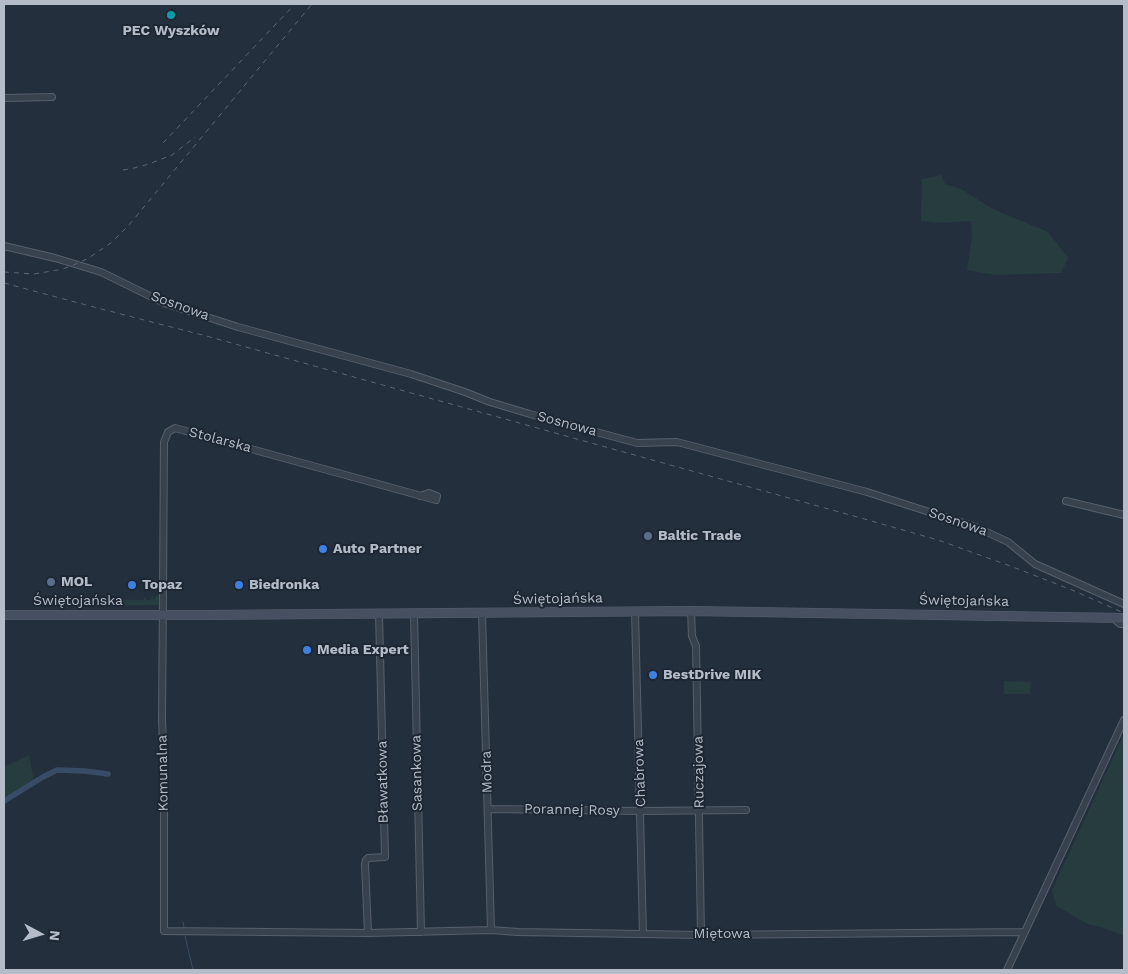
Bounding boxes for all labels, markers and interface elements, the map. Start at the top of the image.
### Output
marker: PEC Wyszków [165,9,177,21]
place label: PEC Wyszków [122,23,220,39]
street label: Sosnowa [148,288,212,324]
street label: Sosnowa [535,408,599,440]
street label: Stolarska [187,424,253,456]
street label: Sosnowa [926,504,990,540]
place label: Baltic Trade [658,528,741,544]
marker: Baltic Trade [642,530,654,542]
place label: Auto Partner [333,541,422,557]
marker: Auto Partner [317,543,329,555]
place label: MOL [61,574,92,590]
marker: MOL [45,576,57,588]
place label: Topaz [142,577,182,593]
place label: Biedronka [249,577,319,593]
marker: Topaz [126,579,138,591]
marker: Biedronka [233,579,245,591]
street label: Świętojańska [513,590,603,608]
street label: Świętojańska [919,592,1009,610]
street label: Świętojańska [33,593,123,609]
place label: Media Expert [317,642,409,658]
marker: Media Expert [301,644,313,656]
place label: BestDrive MIK [663,667,761,683]
marker: BestDrive MIK [647,669,659,681]
street label: Komunalna [154,735,172,811]
street label: Sasankowa [408,735,426,811]
street label: Ruczajowa [690,736,708,808]
street label: Chabrowa [630,739,650,807]
street label: Bławatkowa [374,741,392,823]
street label: Modra [478,750,496,794]
street label: Porannej Rosy [524,801,620,819]
north arrow [15,909,65,959]
street label: Miętowa [693,926,751,942]
text: N [46,930,63,942]

